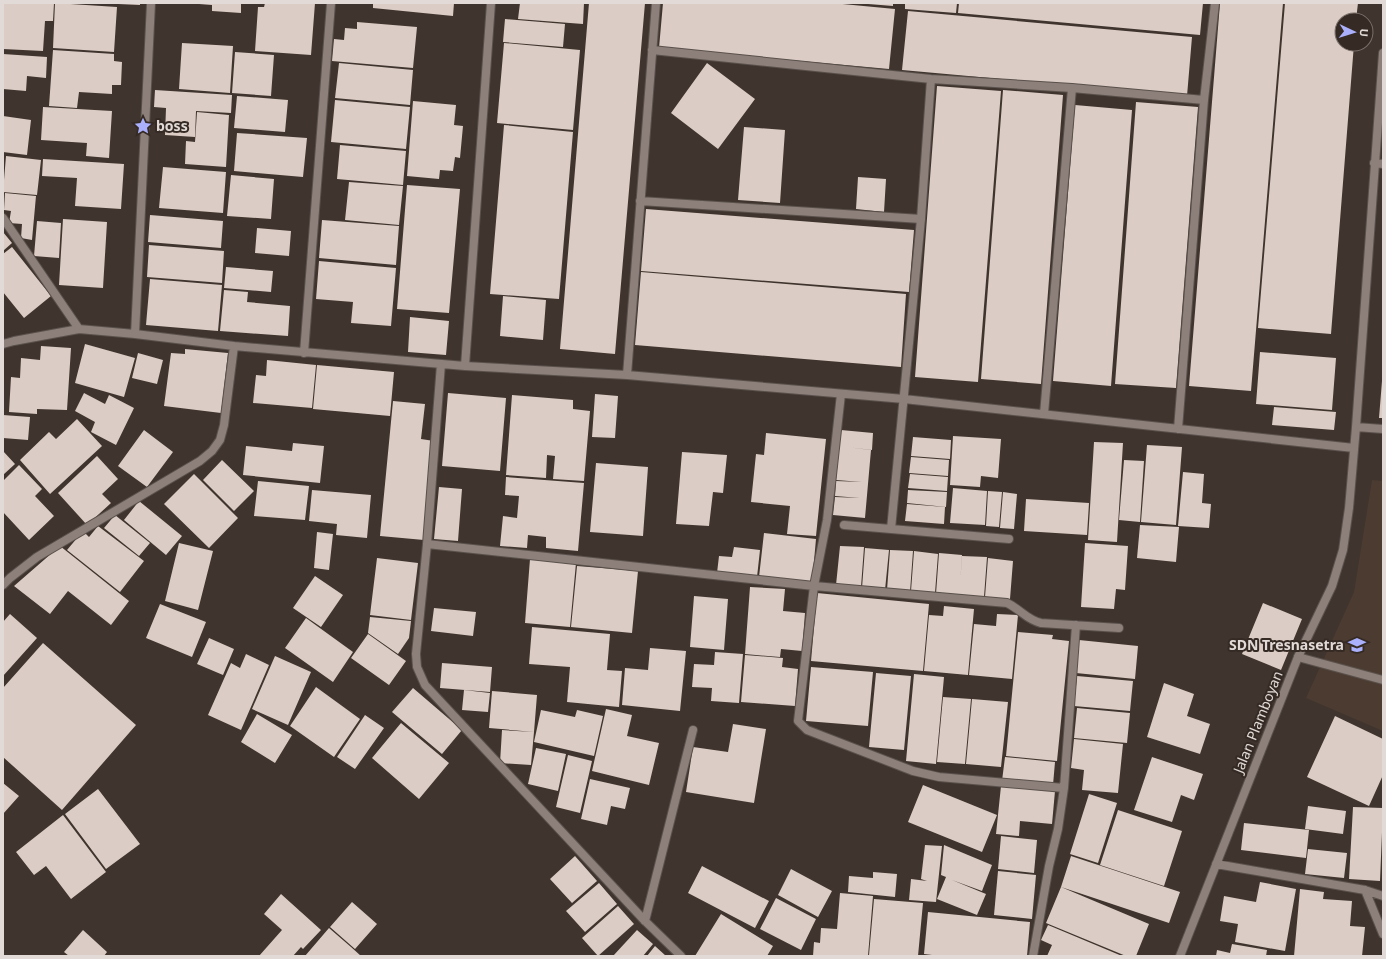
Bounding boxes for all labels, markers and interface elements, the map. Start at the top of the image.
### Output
north arrow [1334,12,1374,52]
text: U [1357,28,1372,37]
place icon: boss [133,116,153,136]
place label: boss [156,116,188,135]
place label: SDN Tresnasetra [1229,635,1344,654]
school or university icon: SDN Tresnasetra [1347,635,1367,655]
street label: Jalan Plamboyan [1228,668,1287,778]

